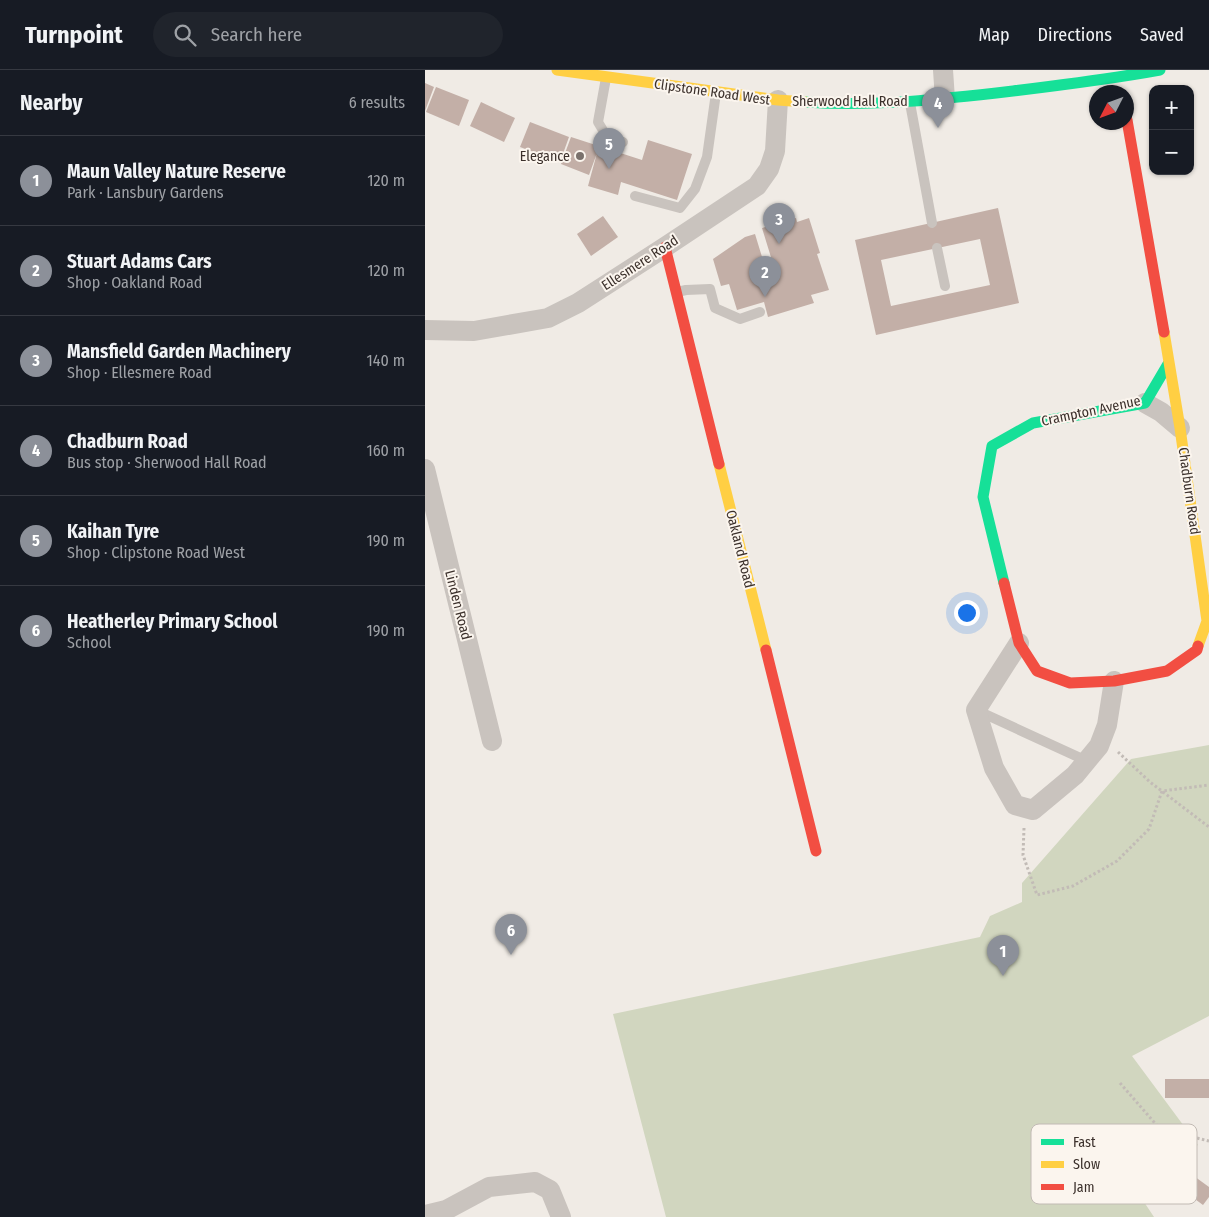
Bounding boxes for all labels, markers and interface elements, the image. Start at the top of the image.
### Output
search box [153,12,503,57]
text: Turnpoint [25,21,123,49]
icon: search [171,21,199,49]
text: Search here [211,23,302,46]
text: Map [978,24,1010,46]
text: Directions [1038,24,1112,46]
text: Saved [1140,24,1184,46]
street label: Clipstone Road West [653,75,772,109]
north arrow [1089,85,1134,130]
map controls [1149,85,1194,175]
button: + [1149,85,1194,130]
pin: 4 [922,87,954,128]
text: Nearby [20,90,82,116]
text: 6 results [349,93,405,112]
street label: Sherwood Hall Road [792,93,908,110]
pin: 5 [593,128,625,169]
button: − [1149,130,1194,175]
place label: Elegance [520,148,570,165]
marker: Elegance [574,150,586,162]
text: Maun Valley Nature Reserve [67,160,286,183]
text: 1 [33,171,39,190]
text: 120 m [367,171,405,190]
text: Park · Lansbury Gardens [67,183,224,202]
pin: 3 [763,203,795,244]
street label: Ellesmere Road [598,232,682,294]
text: Stuart Adams Cars [67,250,212,273]
pin: 2 [749,256,781,297]
text: 2 [32,261,40,280]
text: 120 m [367,261,405,280]
text: Shop · Oakland Road [67,273,202,292]
text: Mansfield Garden Machinery [67,340,291,363]
text: 3 [32,351,40,370]
text: 140 m [367,351,405,370]
text: Shop · Ellesmere Road [67,363,212,382]
street label: Crampton Avenue [1040,392,1142,430]
text: Chadburn Road [67,430,188,453]
text: 4 [32,441,40,460]
text: 160 m [366,441,405,460]
street label: Chadburn Road [1174,446,1204,536]
text: Bus stop · Sherwood Hall Road [67,453,267,472]
street label: Oakland Road [722,508,758,590]
text: Kaihan Tyre [67,520,159,543]
text: 5 [32,531,40,550]
text: 190 m [367,531,405,550]
text: Shop · Clipstone Road West [67,543,245,562]
street label: Linden Road [441,568,475,642]
your location [954,600,980,626]
text: Heatherley Primary School [67,610,277,633]
text: 6 [32,621,40,640]
text: 190 m [367,621,405,640]
text: School [67,633,111,652]
pin: 6 [495,914,527,955]
pin: 1 [987,935,1019,976]
legend [1031,1124,1197,1204]
text: Fast [1073,1134,1096,1151]
text: Slow [1073,1156,1100,1173]
text: Jam [1073,1179,1094,1196]

